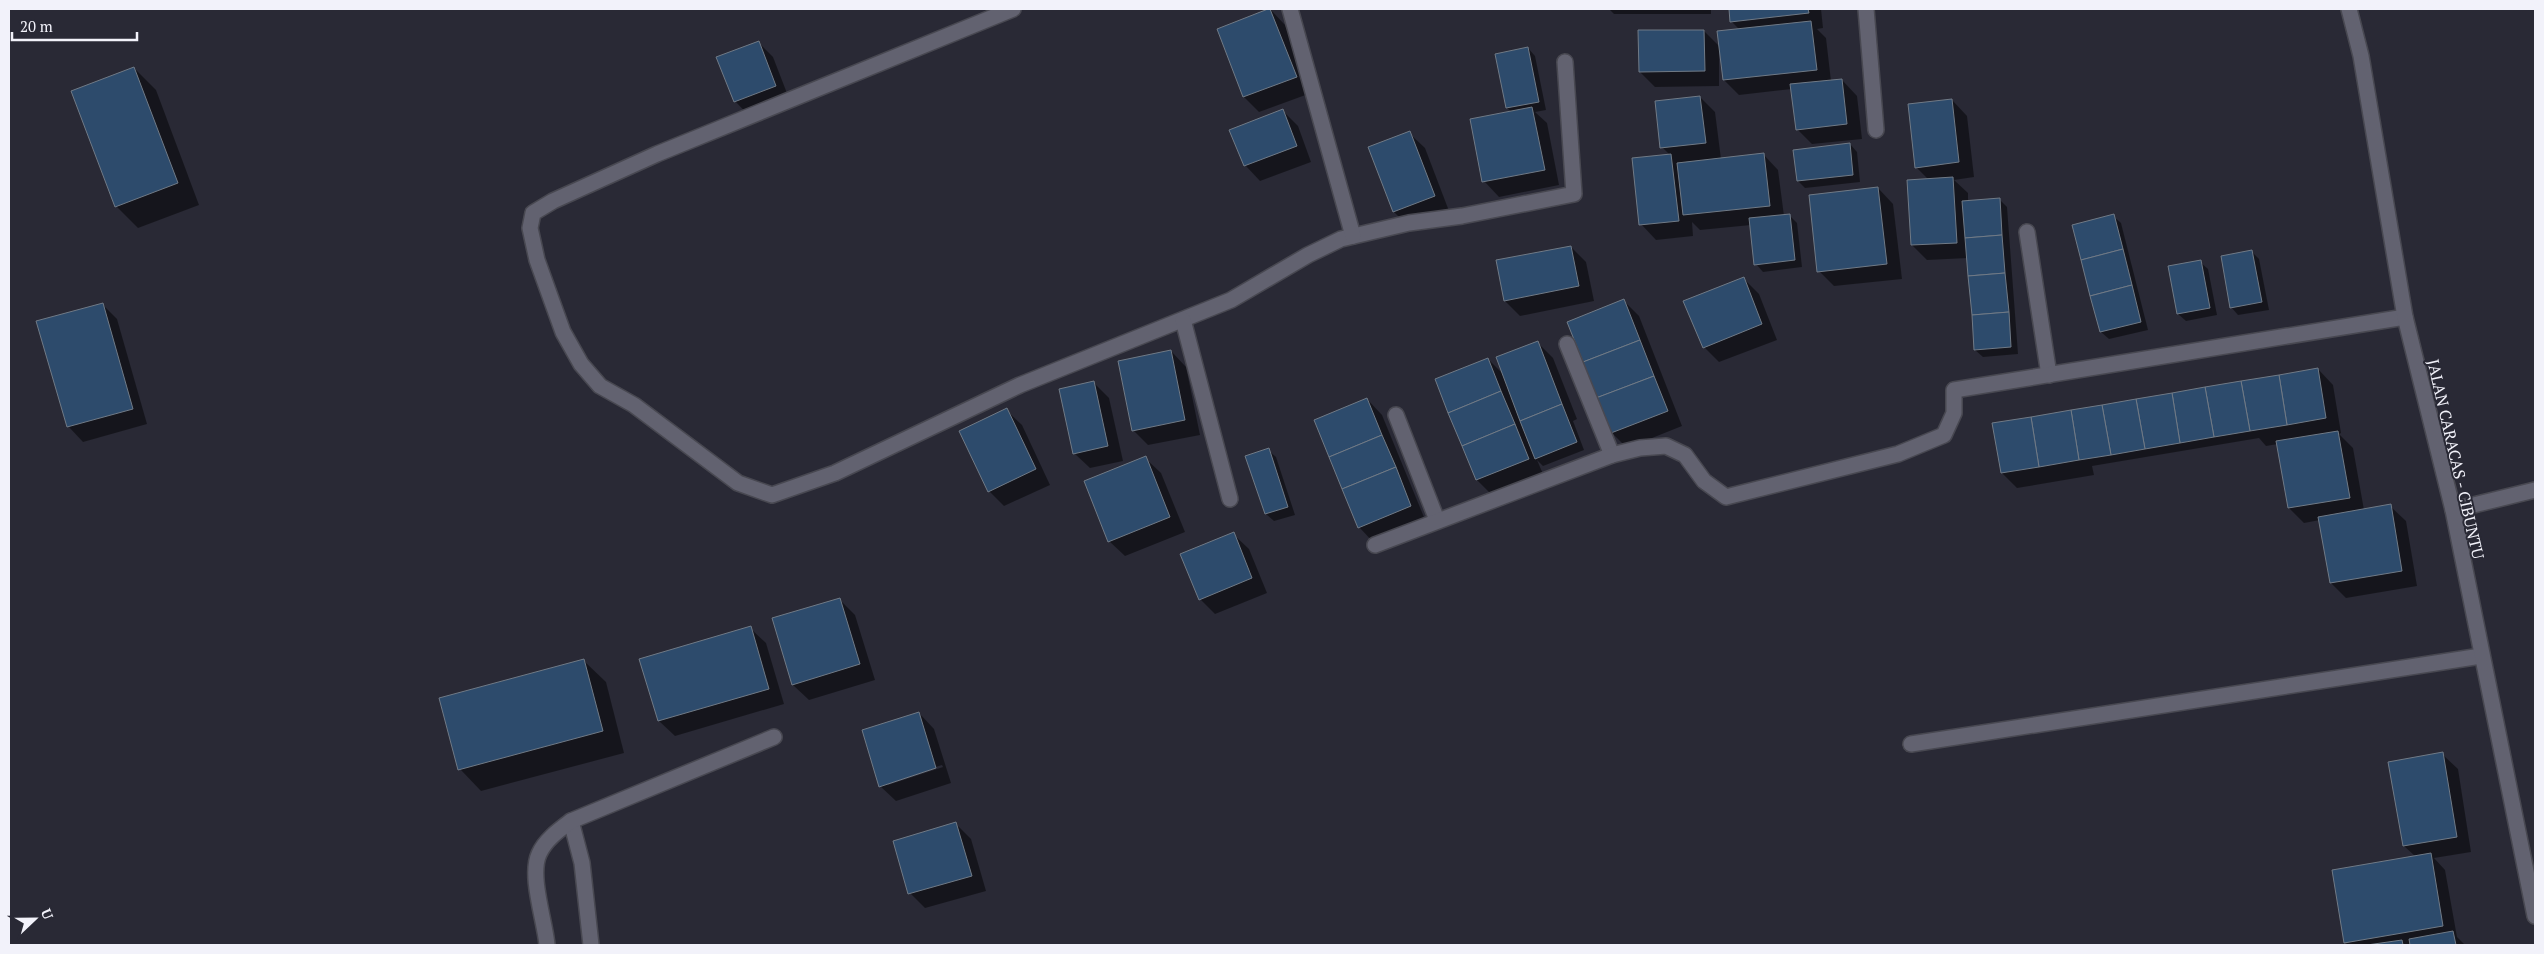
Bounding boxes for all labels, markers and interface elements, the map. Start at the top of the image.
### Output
scale bar [12,10,138,42]
text: 20 m [20,16,53,36]
street label: JALAN CARACAS - CIBUNTU [2422,357,2490,561]
north arrow [10,894,60,944]
text: U [37,906,58,922]

